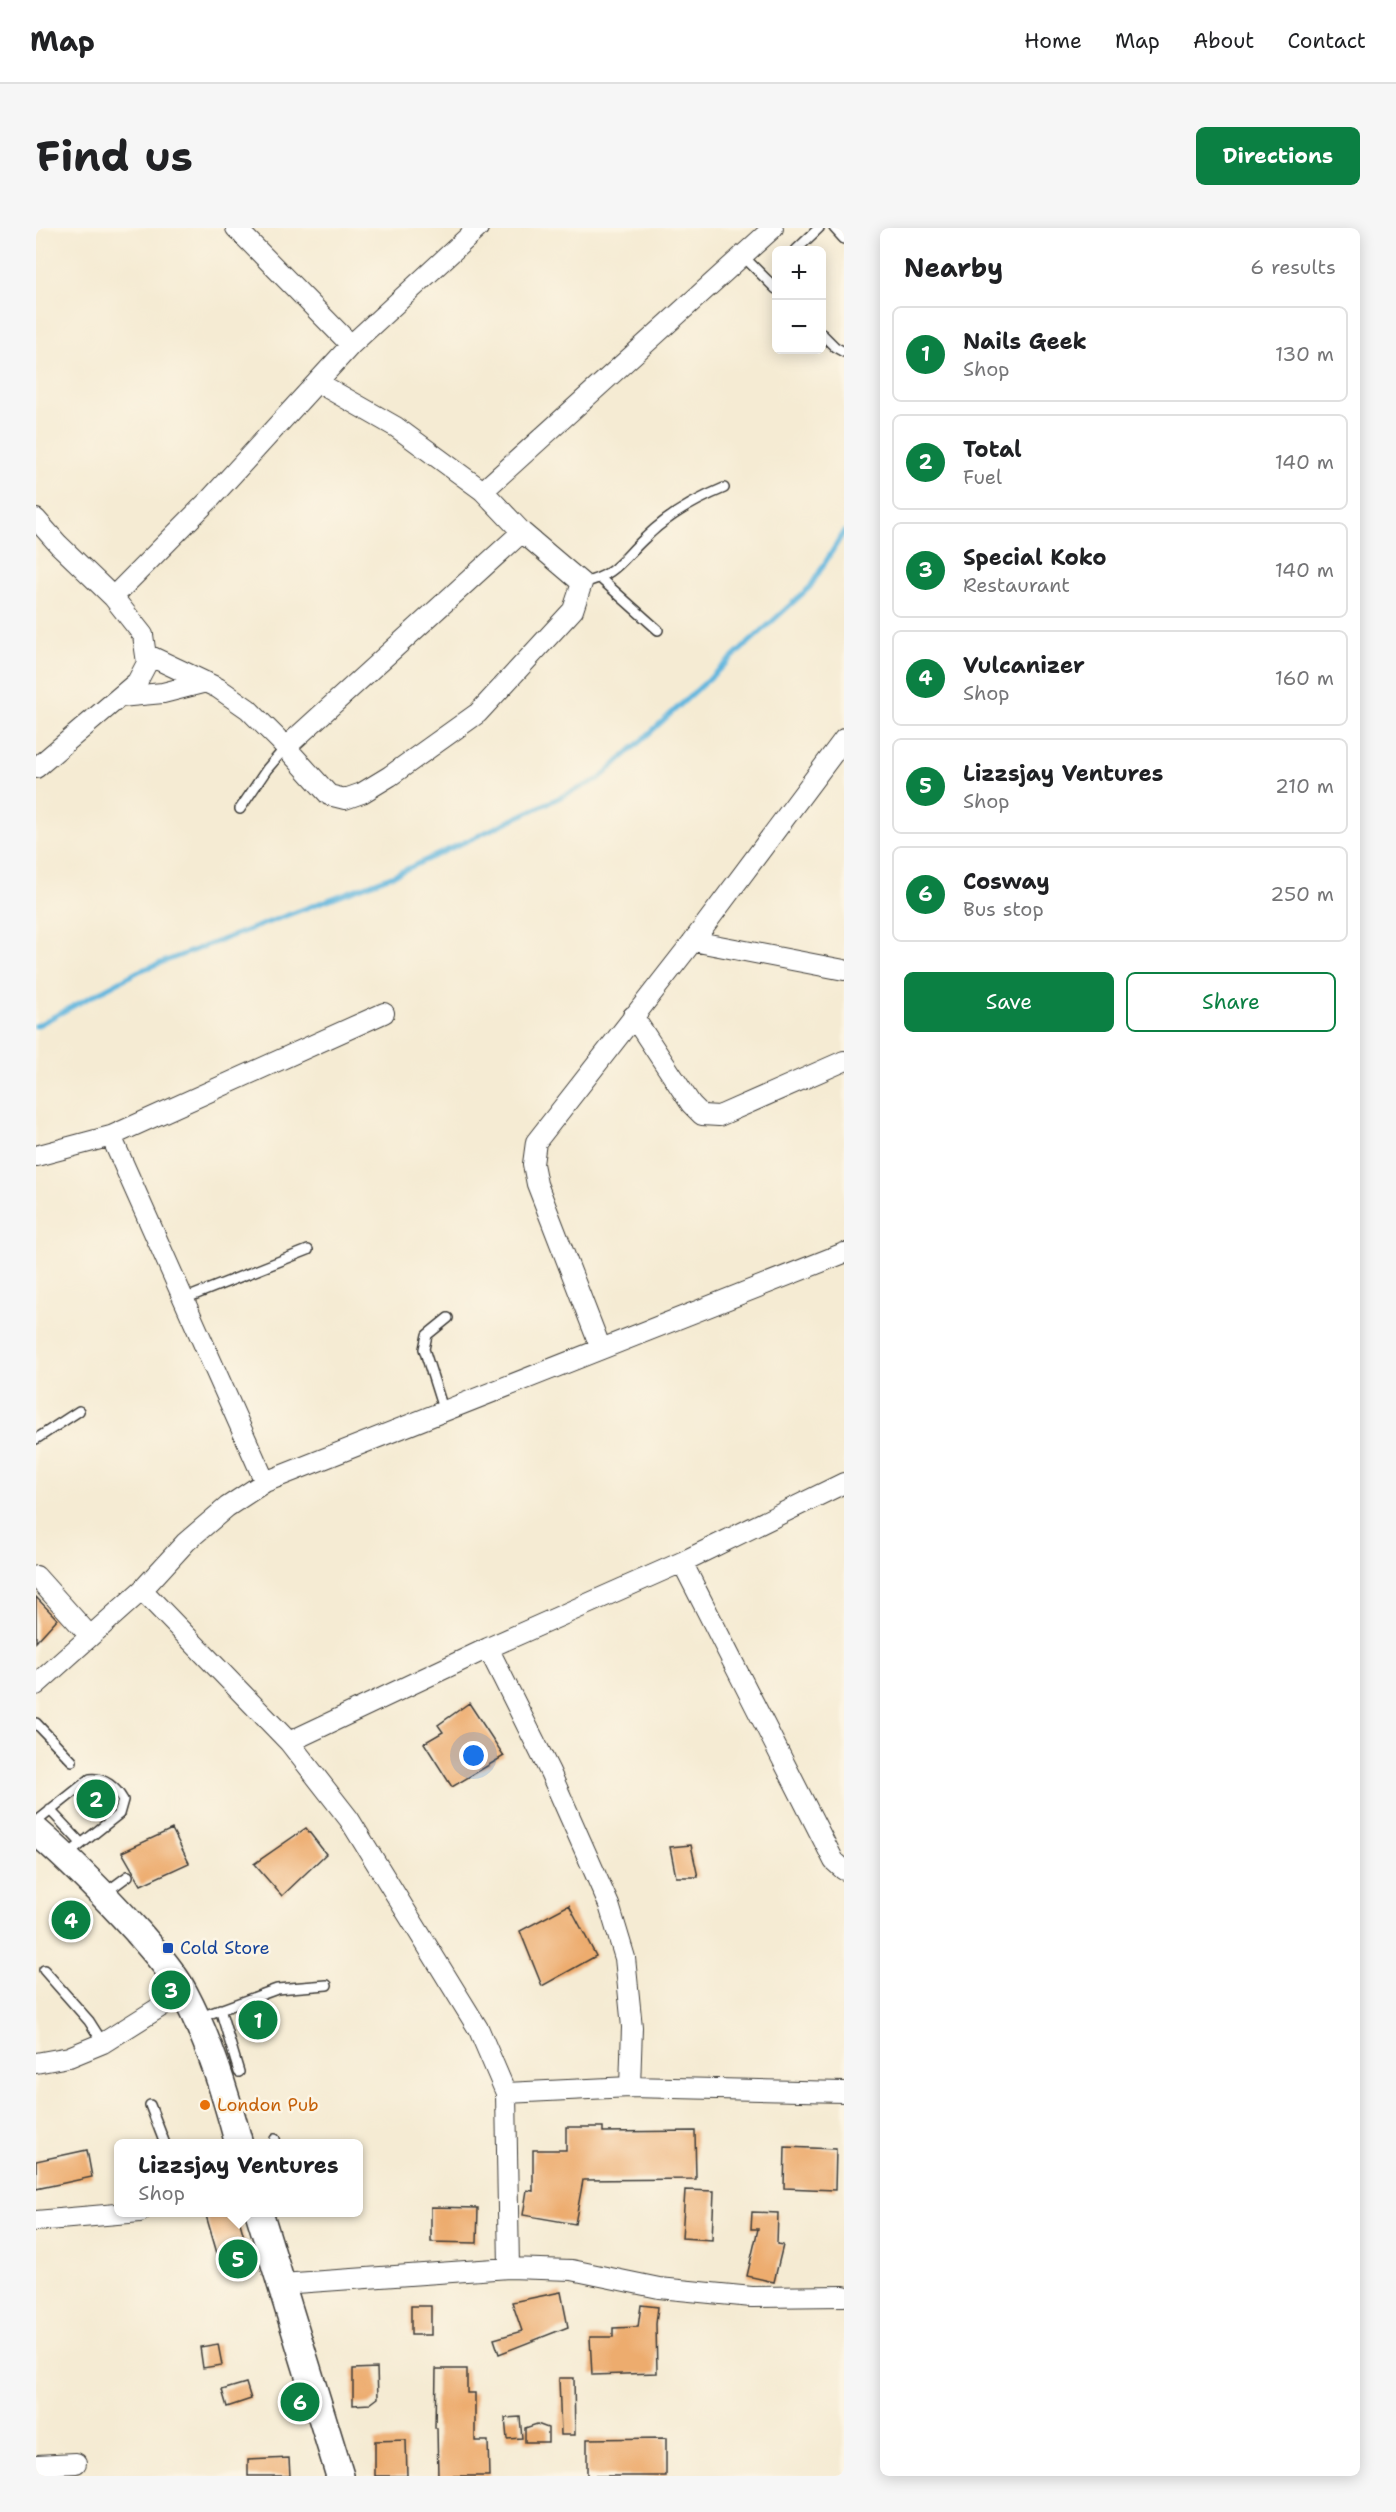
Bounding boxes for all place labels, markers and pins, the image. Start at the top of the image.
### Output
pin: 2 [76,1776,116,1822]
pin: 4 [51,1898,90,1942]
place label: Cold Store [180,1936,270,1960]
marker: Cold Store [161,1941,175,1955]
pin: 3 [152,1968,190,2012]
pin: 1 [238,1998,278,2042]
place label: London Pub [217,2093,319,2117]
marker: London Pub [198,2098,212,2112]
pin: 5 [218,2236,258,2282]
pin: 6 [280,2380,320,2424]

